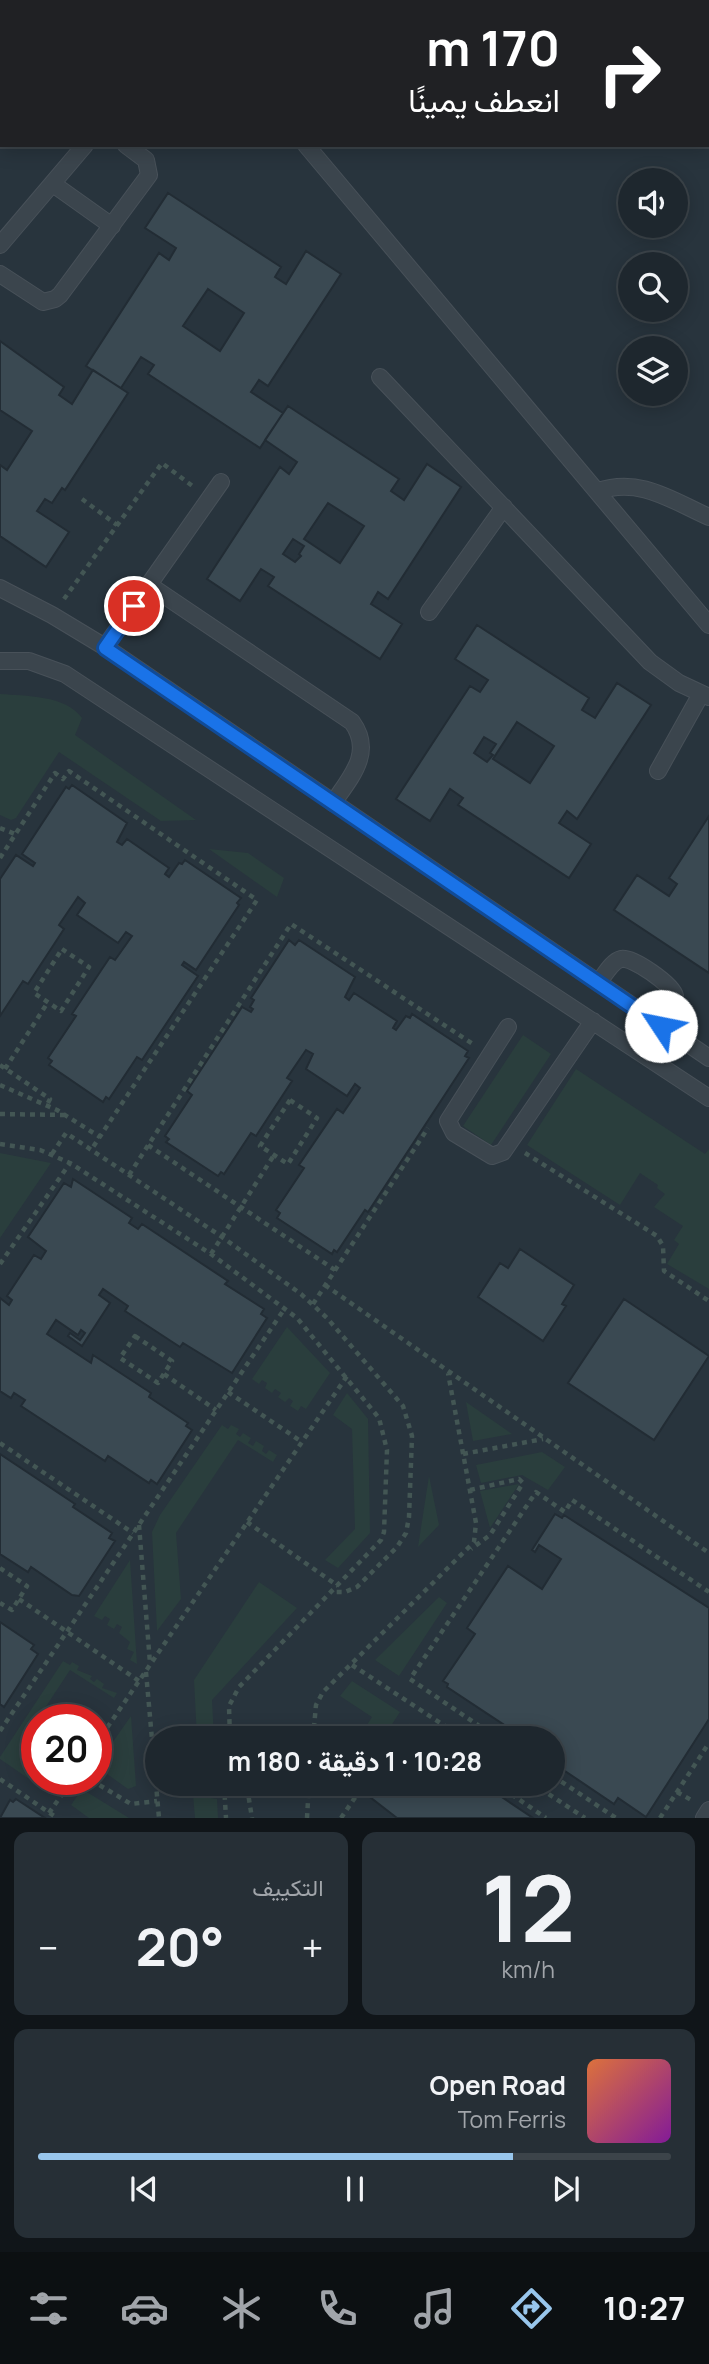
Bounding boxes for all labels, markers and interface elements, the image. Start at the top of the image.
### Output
text: 170 m [426,14,560,81]
icon: right [584,28,675,119]
text: انعطف يمينًا [408,78,560,122]
map controls [618,168,688,406]
button: sound [618,168,688,238]
button: search [618,252,688,322]
button: layers [618,336,688,406]
pin [104,576,164,636]
icon: arrive [115,587,153,625]
position arrow [624,989,698,1063]
speed limit sign: 20 [21,1704,112,1795]
text: 10:28 · 1 دقيقة · 180 m [228,1743,482,1779]
text: 12 [481,1845,575,1969]
text: التكييف [252,1871,324,1903]
text: 20° [136,1911,224,1982]
text: − [38,1921,59,1973]
text: + [302,1921,323,1973]
text: km/h [502,1953,555,1985]
text: Open Road [430,2067,566,2103]
text: Tom Ferris [458,2103,566,2135]
icon: previous [125,2170,163,2208]
icon: pause [336,2170,374,2208]
icon: next [547,2170,585,2208]
icon: filters [24,2284,73,2333]
icon: car [120,2284,169,2333]
icon: climate [217,2284,266,2333]
icon: phone [313,2284,362,2333]
icon: music [410,2284,459,2333]
icon: directions [507,2284,556,2333]
text: 10:27 [603,2286,685,2330]

